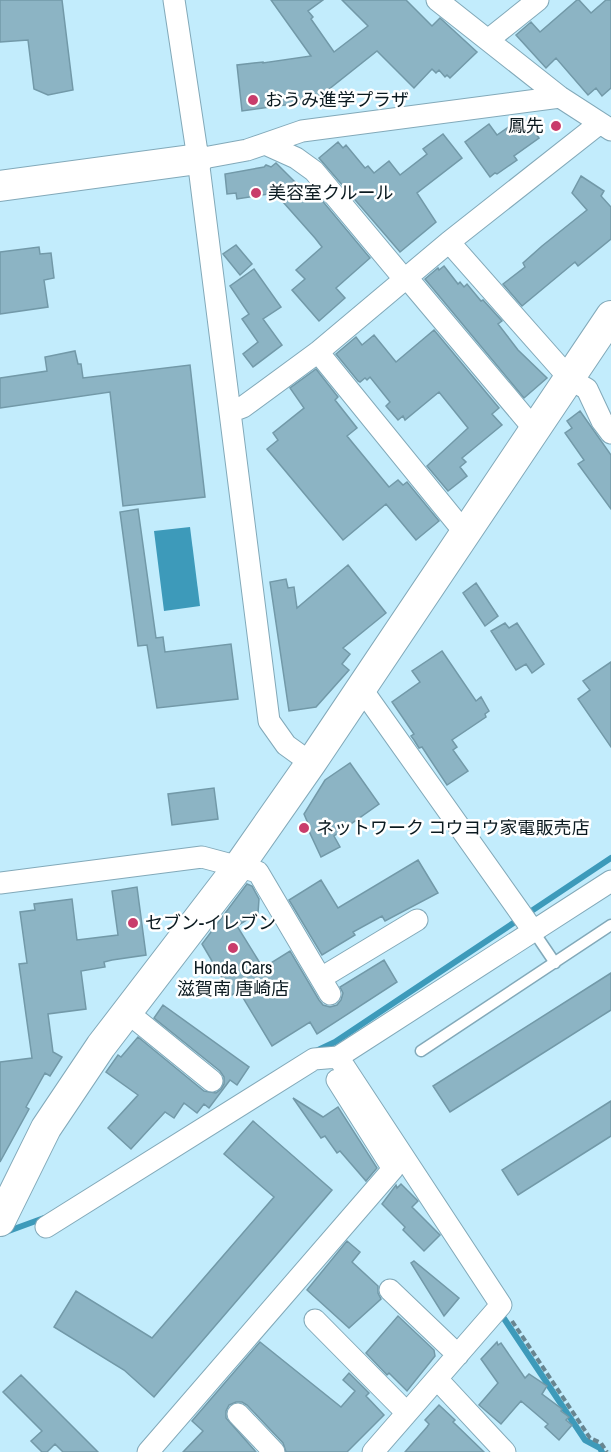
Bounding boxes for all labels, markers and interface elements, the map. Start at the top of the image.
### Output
place label: おうみ進学プラザ [265,87,409,112]
marker: おうみ進学プラザ [246,93,260,107]
place label: 鳳先 [508,113,544,138]
marker: 鳳先 [549,119,563,133]
place label: 美容室クルール [268,180,393,205]
marker: 美容室クルール [249,186,263,200]
place label: ネットワーク コウヨウ家電販売店 [316,815,589,840]
marker: ネットワーク コウヨウ家電販売店 [297,821,311,835]
place label: セブン-イレブン [145,910,276,935]
marker: セブン-イレブン [126,916,140,930]
marker: Honda Cars 滋賀南 唐崎店 [226,941,240,955]
place label: Honda Cars 滋賀南 唐崎店 [177,955,289,1001]

